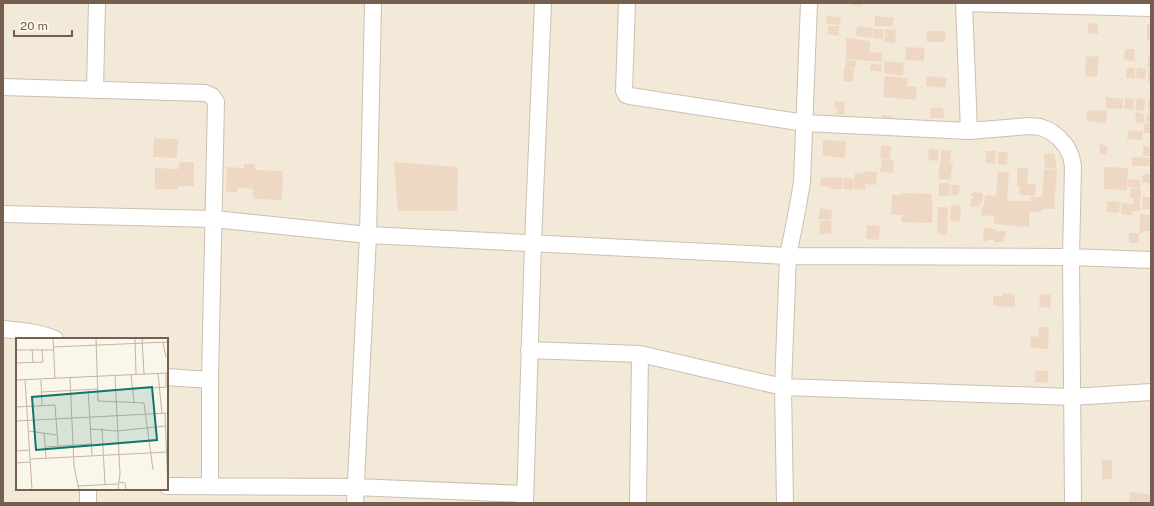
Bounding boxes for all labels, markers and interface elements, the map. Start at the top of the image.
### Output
scale bar [14,12,72,38]
text: 20 m [20,19,48,33]
inset map [16,338,168,490]

